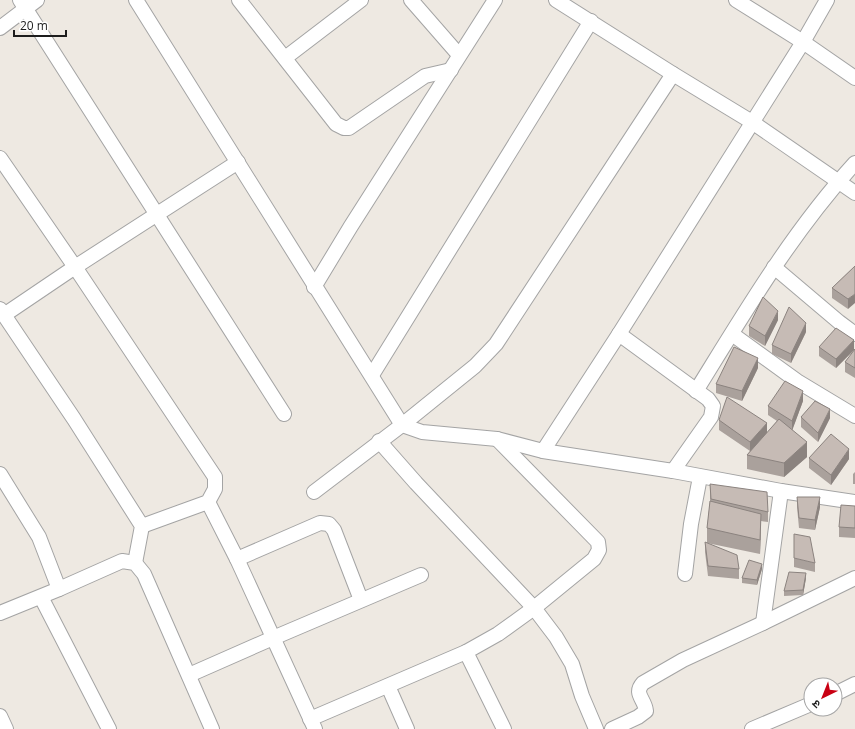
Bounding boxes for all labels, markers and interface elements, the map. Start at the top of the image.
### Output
scale bar [14,12,66,38]
text: 20 m [20,17,48,34]
north arrow [803,677,843,717]
text: उ [808,697,823,712]

